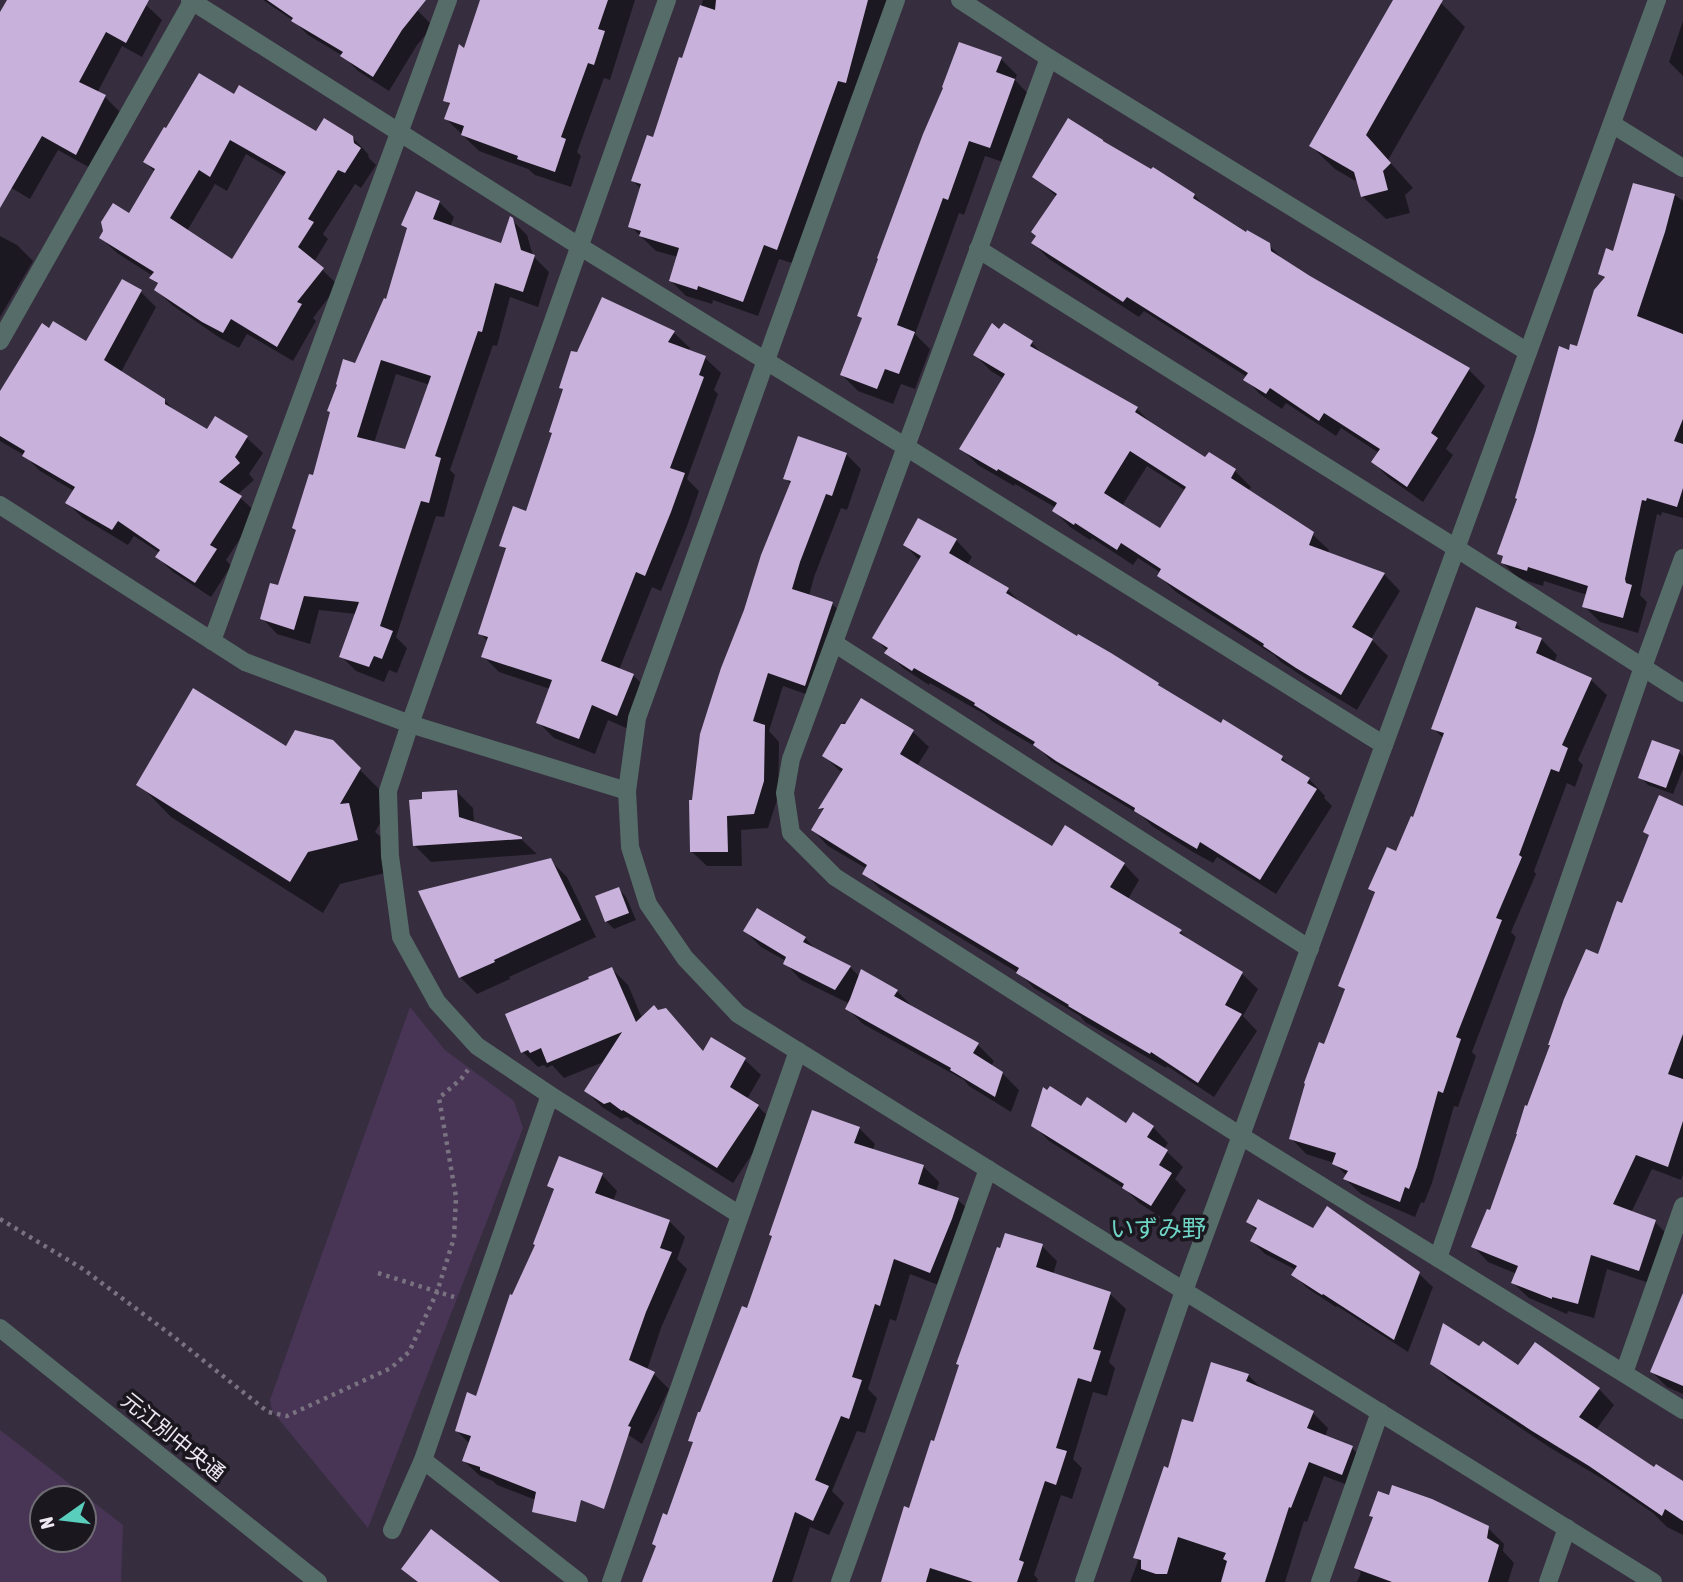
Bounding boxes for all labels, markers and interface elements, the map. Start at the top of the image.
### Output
district label: いずみ野 [1110,1215,1206,1242]
street label: 元江別中央通 [117,1387,230,1485]
north arrow [28,1484,98,1554]
text: N [34,1515,59,1531]

